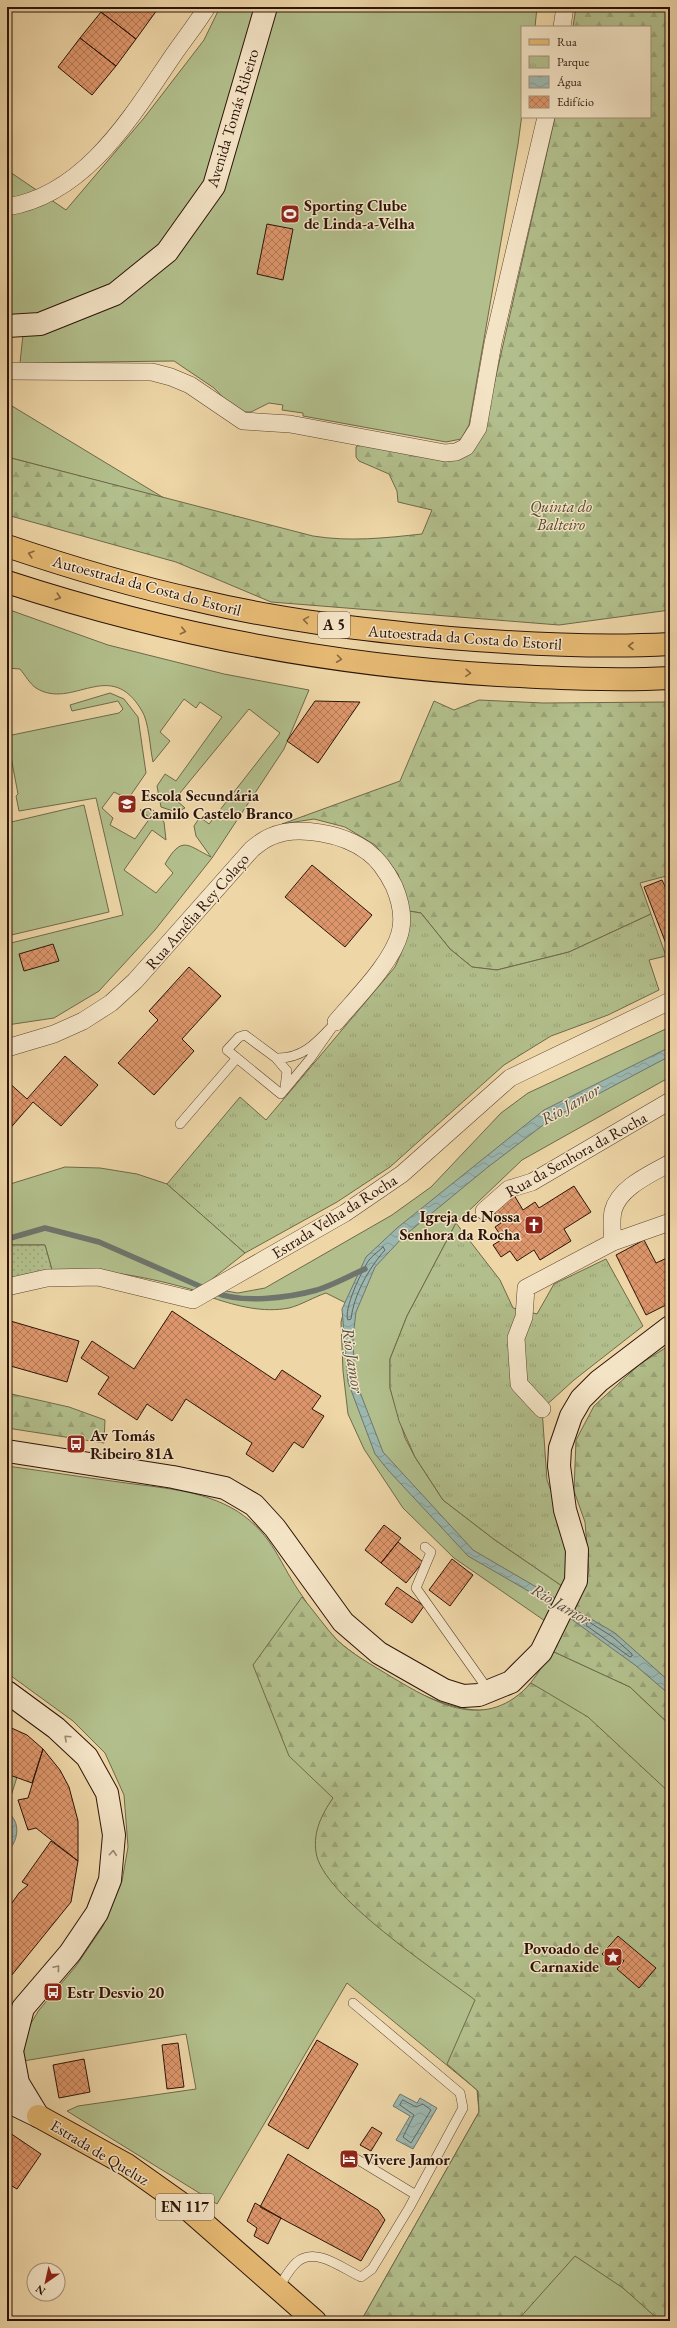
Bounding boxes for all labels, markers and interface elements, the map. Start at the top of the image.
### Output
legend [521,26,651,118]
text: Rua [557,34,577,50]
street label: Avenida Tomás Ribeiro [201,46,264,191]
text: Parque [557,54,589,70]
text: Água [556,74,582,90]
text: Edifício [557,94,594,110]
place label: Sporting Clube de Linda-a-Velha [304,195,416,234]
sports icon: Sporting Clube de Linda-a-Velha [279,203,301,225]
park label: Quinta do Balteiro [530,496,592,535]
one-way arrow [27,550,34,559]
street label: Autoestrada da Costa do Estoril [49,550,244,621]
one-way arrow [54,592,61,601]
road number: A 5 [318,612,350,638]
one-way arrow [303,616,309,625]
street label: Autoestrada da Costa do Estoril [366,620,563,655]
one-way arrow [180,627,186,635]
one-way arrow [628,642,634,650]
one-way arrow [335,654,342,663]
one-way arrow [465,668,471,677]
place label: Escola Secundária Camilo Castelo Branco [141,785,293,824]
school or university icon: Escola Secundária Camilo Castelo Branco [116,793,138,815]
street label: Rua Amélia Rey Colaço [141,849,254,974]
water label: Rio Jamor [536,1077,605,1130]
street label: Rua da Senhora da Rocha [502,1107,651,1202]
street label: Estrada Velha da Rocha [268,1169,401,1263]
place label: Igreja de Nossa Senhora da Rocha [400,1206,521,1245]
church icon: Igreja de Nossa Senhora da Rocha [523,1214,545,1236]
water label: Rio Jamor [337,1326,369,1396]
place label: Av Tomás Ribeiro 81A [89,1425,174,1464]
bus stop icon: Av Tomás Ribeiro 81A [65,1433,87,1455]
water label: Rio Jamor [527,1578,596,1631]
one-way arrow [64,1735,72,1743]
one-way arrow [108,1850,117,1857]
place label: Povoado de Carnaxide [524,1938,599,1977]
place icon: Povoado de Carnaxide [602,1946,624,1968]
one-way arrow [53,1965,60,1973]
bus stop icon: Estr Desvio 20 [42,1981,64,2003]
place label: Estr Desvio 20 [67,1982,165,2003]
street label: Estrada de Queluz [47,2115,153,2190]
hotel icon: Vivere Jamor [338,2148,360,2170]
place label: Vivere Jamor [363,2149,450,2170]
road number: EN 117 [156,2194,214,2220]
north arrow [26,2262,66,2302]
text: N [33,2282,48,2299]

